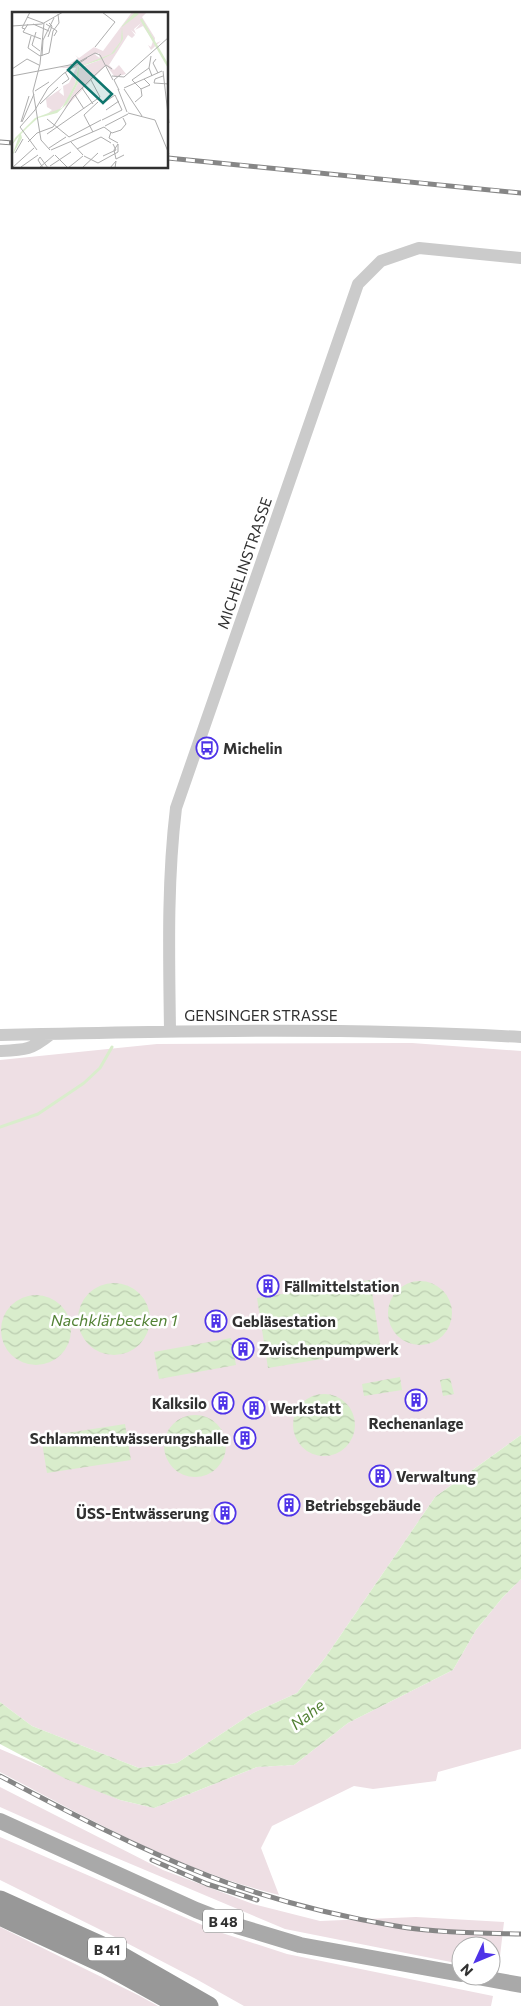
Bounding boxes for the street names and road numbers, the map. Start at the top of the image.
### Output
street label: MICHELINSTRASSE [213,495,275,631]
street label: GENSINGER STRASSE [184,1006,338,1024]
road number: B 48 [203,1910,243,1932]
road number: B 41 [88,1938,126,1960]

